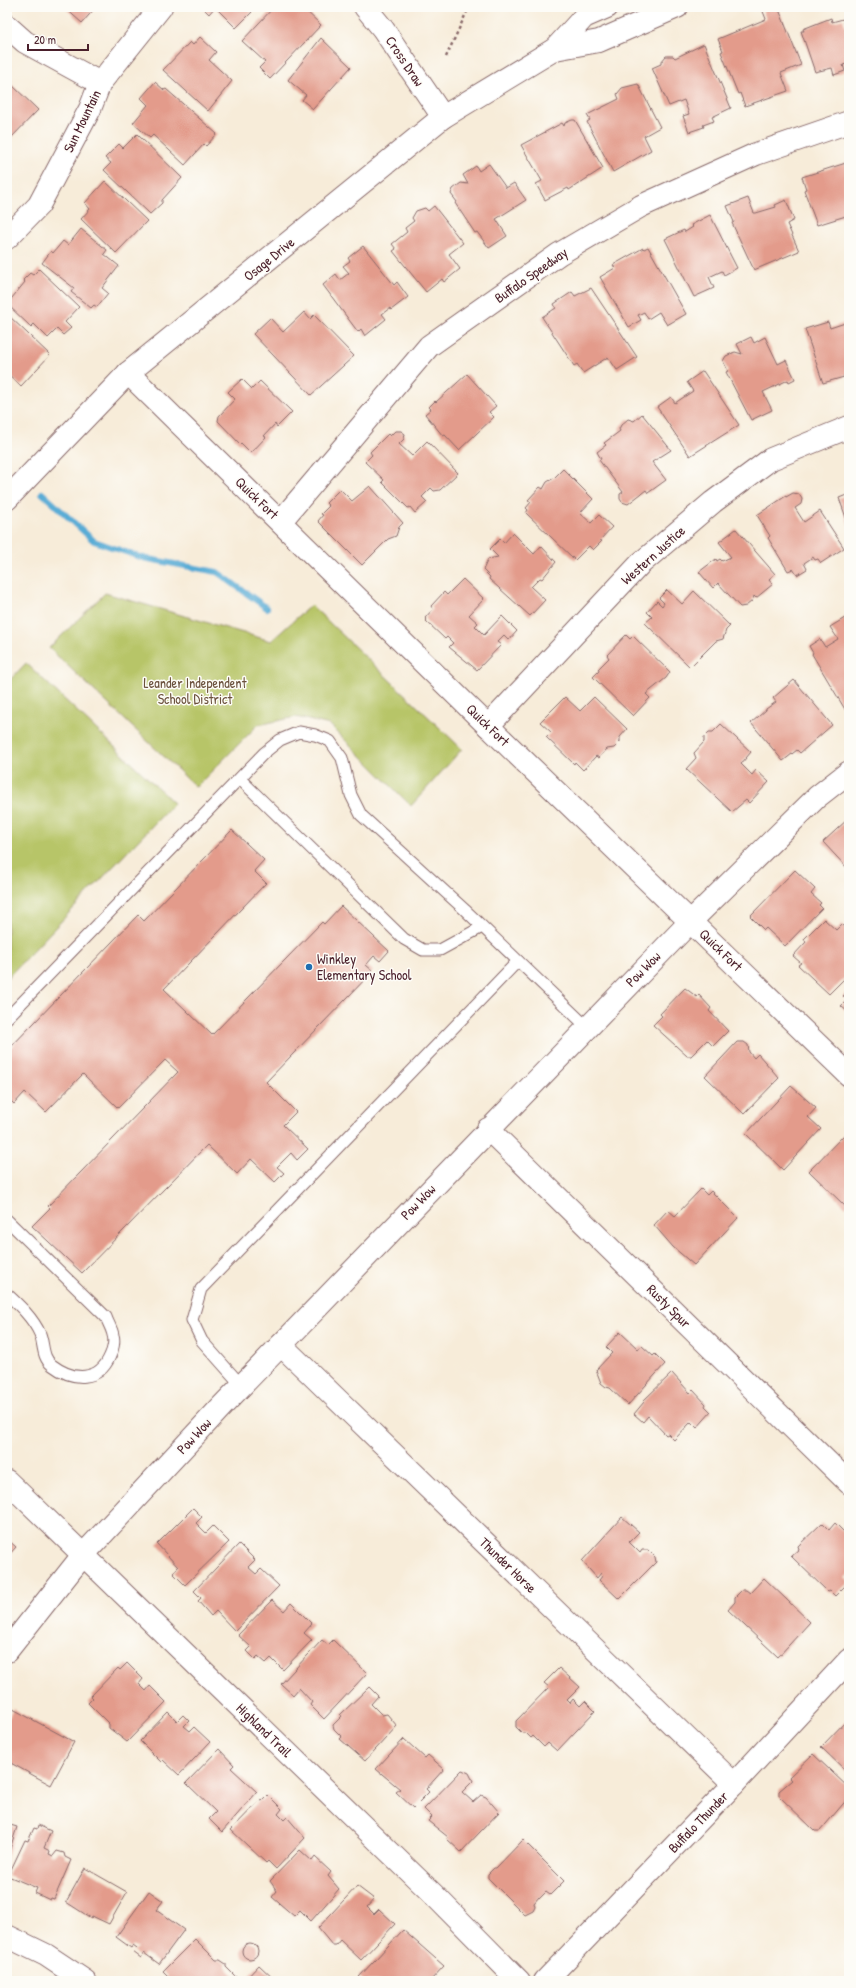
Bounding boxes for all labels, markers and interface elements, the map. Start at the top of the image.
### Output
scale bar [28,26,88,52]
text: 20 m [34,31,56,48]
street label: Cross Draw [382,32,429,90]
street label: Sun Mountain [58,86,105,155]
street label: Osage Drive [239,232,299,286]
street label: Buffalo Speedway [490,242,572,308]
street label: Quick Fort [232,472,283,523]
street label: Western Justice [617,521,689,588]
park label: Leander Independent School District [144,673,247,708]
street label: Quick Fort [463,699,514,750]
street label: Quick Fort [696,924,747,975]
street label: Pow Wow [621,946,665,991]
place label: Winkley Elementary School [317,949,412,985]
marker: Winkley Elementary School [304,962,314,972]
street label: Pow Wow [396,1179,440,1224]
street label: Rusty Spur [643,1280,696,1333]
street label: Pow Wow [172,1413,216,1458]
street label: Thunder Horse [476,1533,541,1597]
street label: Highland Trail [232,1698,296,1762]
street label: Buffalo Thunder [663,1786,732,1857]

